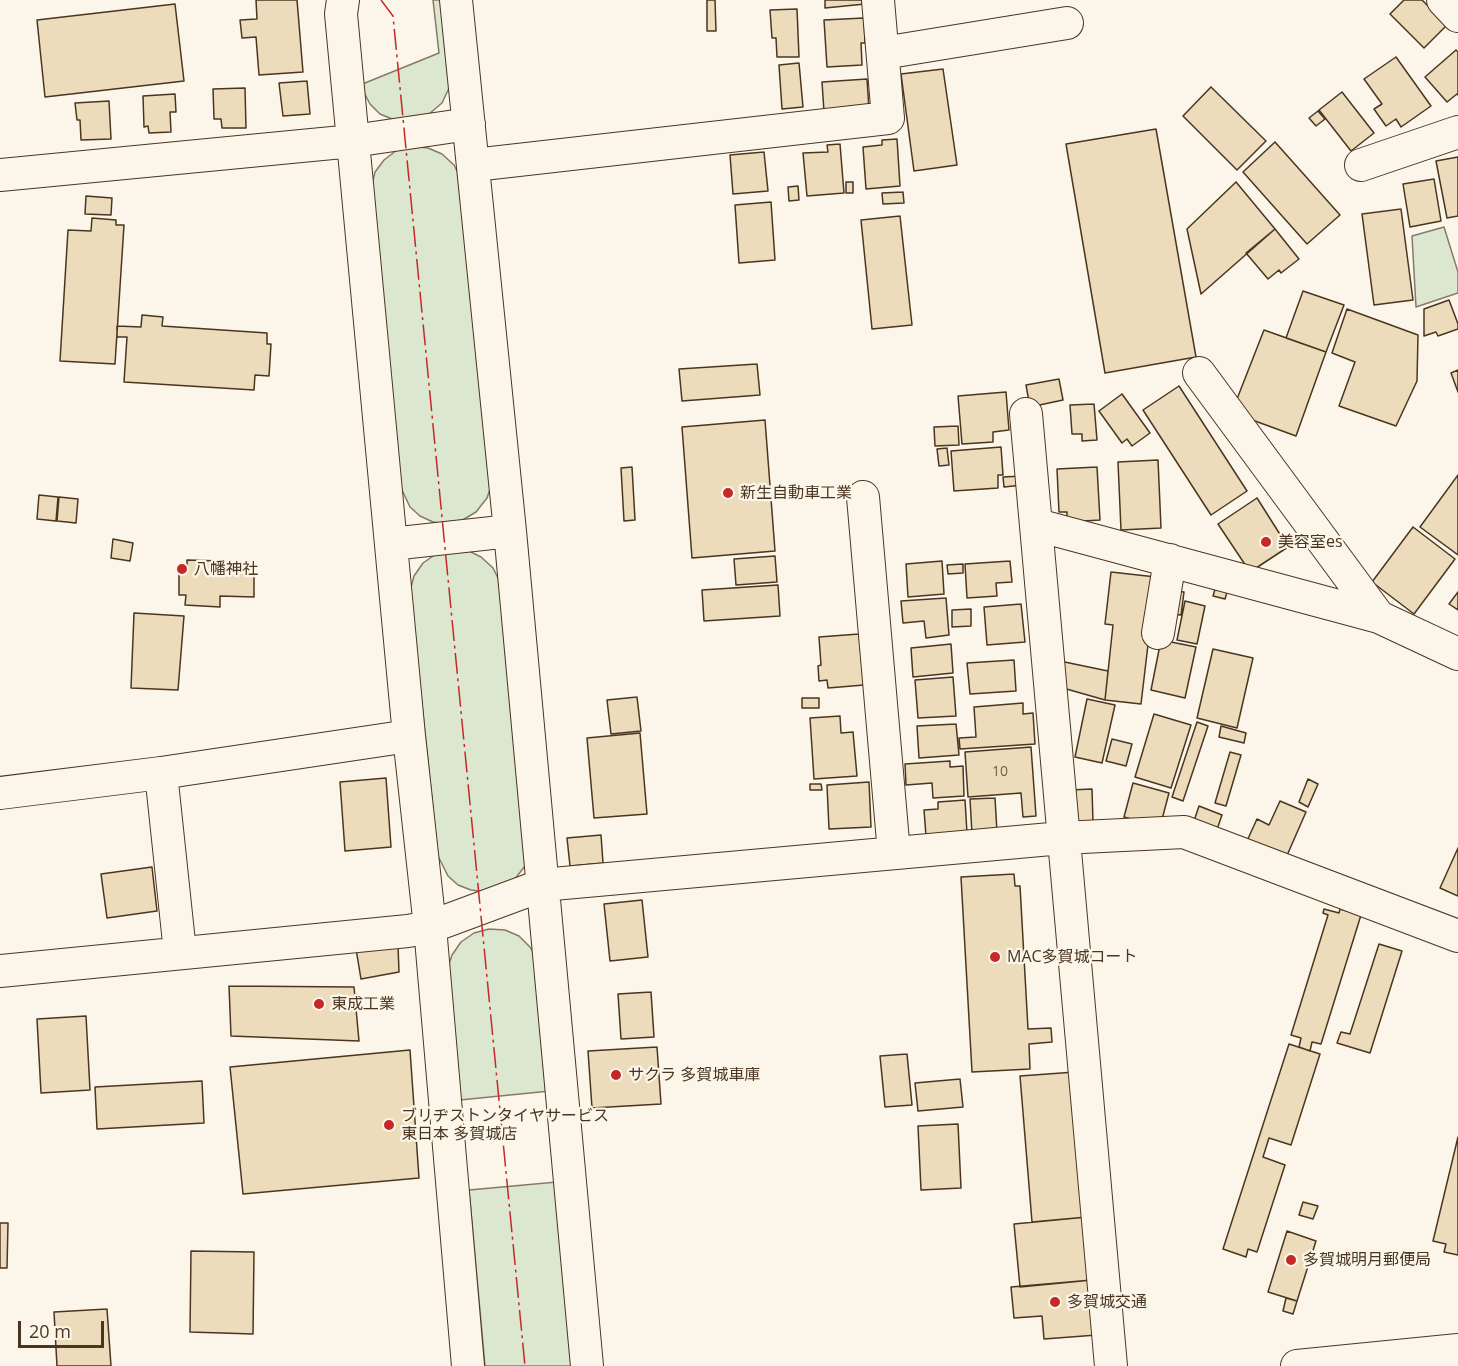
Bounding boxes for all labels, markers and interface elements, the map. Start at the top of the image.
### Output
place label: 新生自動車工業 [740,483,852,503]
marker: 新生自動車工業 [721,486,735,500]
place label: 美容室es [1278,532,1343,552]
marker: 美容室es [1259,535,1273,549]
place label: 八幡神社 [194,559,258,579]
marker: 八幡神社 [175,562,189,576]
house number: 10 [992,764,1008,780]
place label: MAC多賀城コート [1007,947,1138,967]
marker: MAC多賀城コート [988,950,1002,964]
place label: 東成工業 [331,994,395,1014]
marker: 東成工業 [312,997,326,1011]
place label: サクラ 多賀城車庫 [628,1065,760,1085]
marker: サクラ 多賀城車庫 [609,1068,623,1082]
place label: ブリヂストンタイヤサービス 東日本 多賀城店 [401,1106,609,1144]
marker: ブリヂストンタイヤサービス 東日本 多賀城店 [382,1118,396,1132]
place label: 多賀城明月郵便局 [1303,1250,1431,1270]
marker: 多賀城明月郵便局 [1284,1253,1298,1267]
place label: 多賀城交通 [1067,1292,1147,1312]
marker: 多賀城交通 [1048,1295,1062,1309]
scale bar [21,1309,106,1347]
text: 20 m [29,1319,71,1343]

